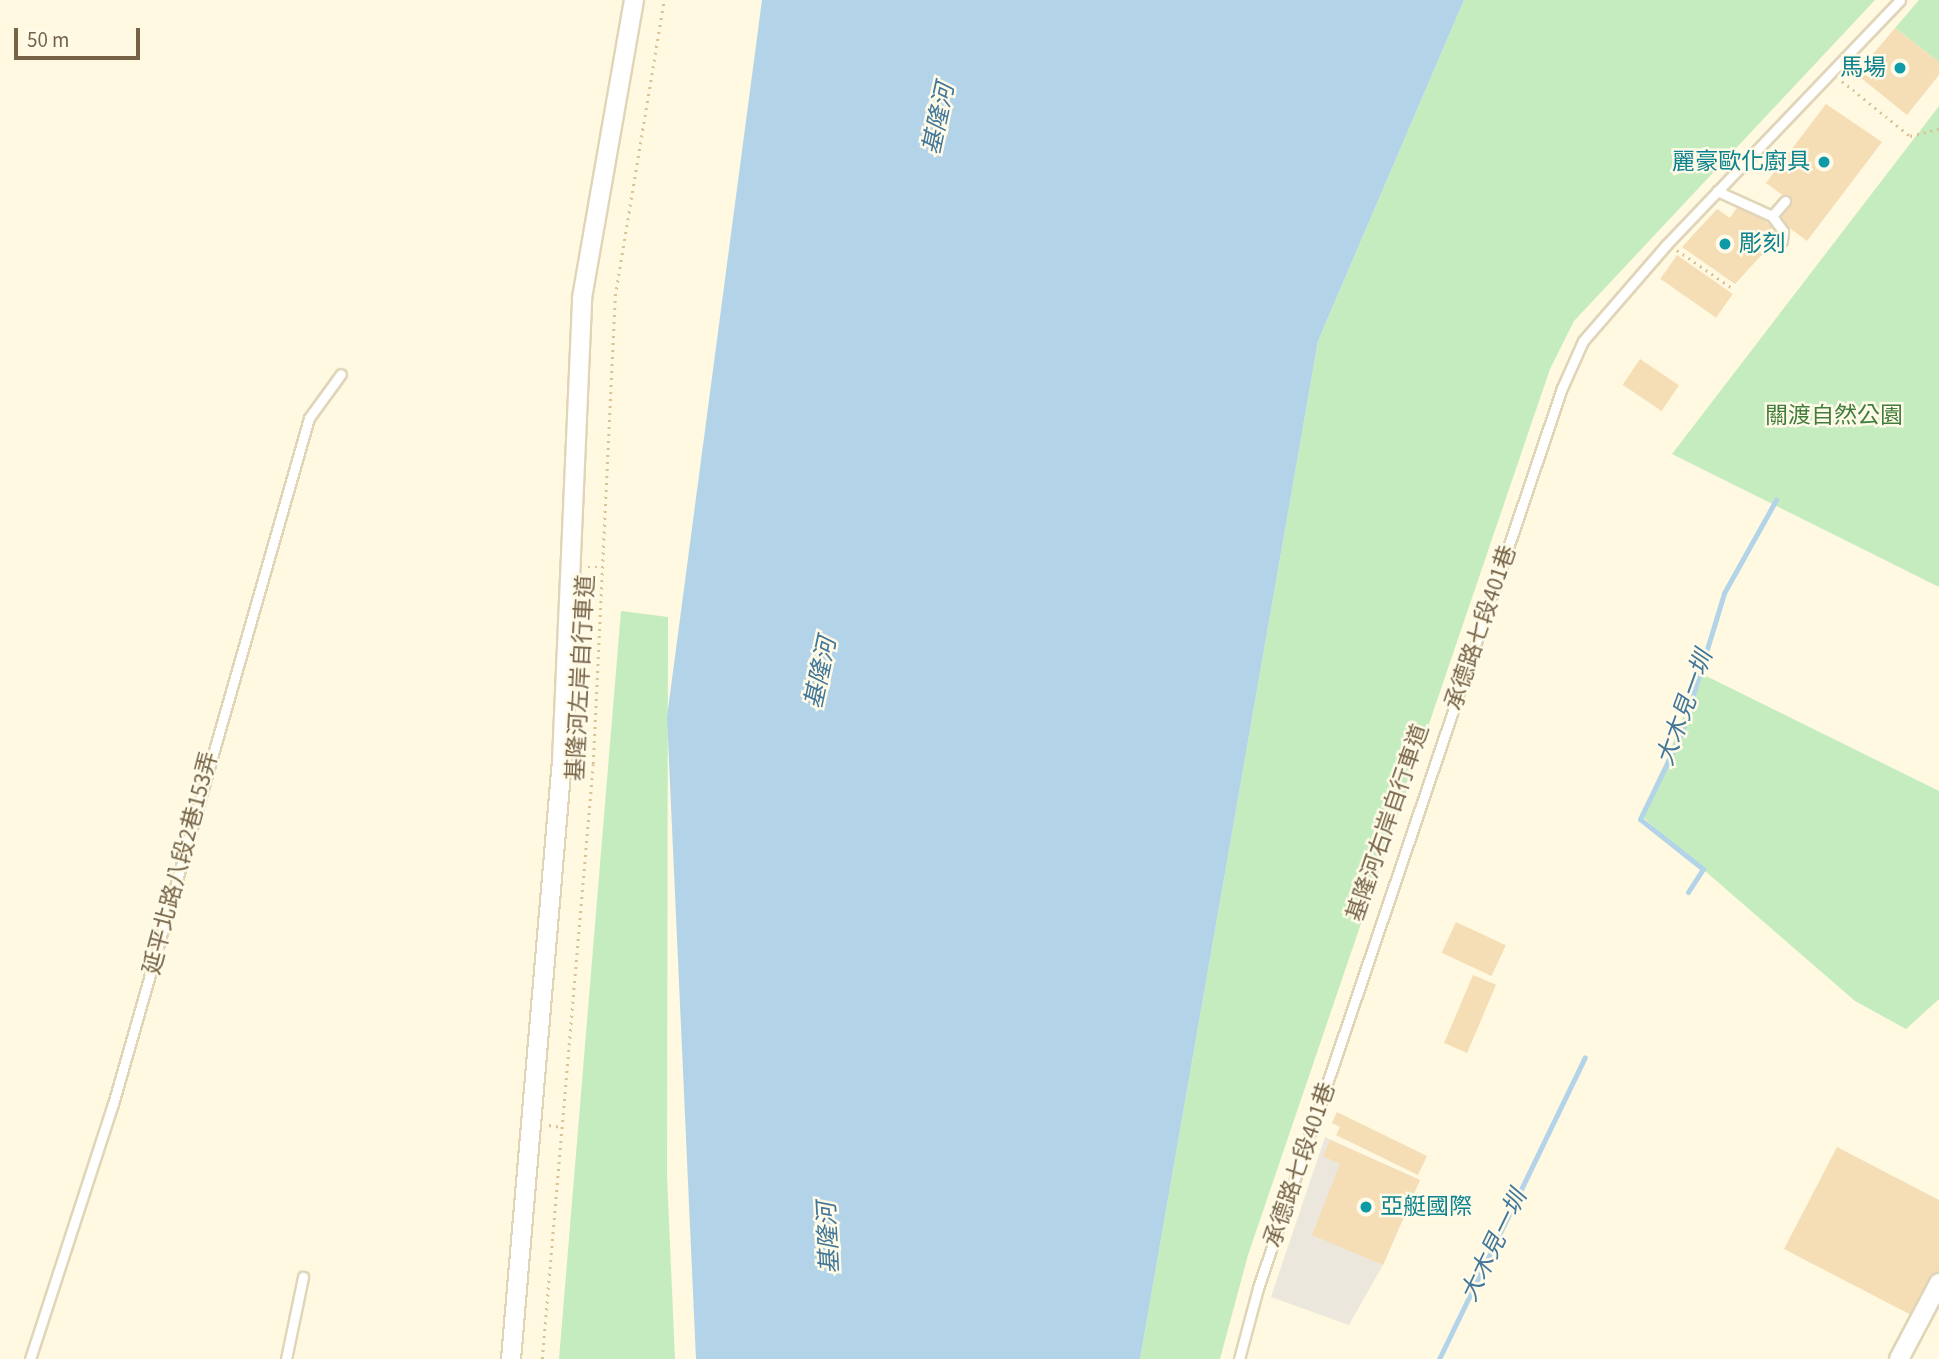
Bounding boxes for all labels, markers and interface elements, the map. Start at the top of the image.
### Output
scale bar [18,14,144,58]
text: 50 m [27,25,69,55]
place label: 馬場 [1840,54,1886,82]
marker: 馬場 [1892,60,1908,76]
water label: 基隆河 [917,81,961,157]
place label: 麗豪歐化廚具 [1672,148,1810,176]
marker: 麗豪歐化廚具 [1816,154,1832,170]
place label: 彫刻 [1739,230,1785,258]
marker: 彫刻 [1717,236,1733,252]
park label: 關渡自然公園 [1765,402,1903,430]
street label: 承德路七段401巷 [1440,542,1522,714]
street label: 基隆河左岸自行車道 [562,574,600,782]
water label: 基隆河 [799,635,843,711]
water label: 大木見一圳 [1651,647,1719,769]
street label: 基隆河右岸自行車道 [1341,721,1435,925]
street label: 延平北路八段2巷153弄 [138,748,224,978]
street label: 承德路七段401巷 [1259,1079,1341,1251]
water label: 大木見一圳 [1455,1186,1533,1306]
place label: 亞艇國際 [1380,1193,1472,1221]
marker: 亞艇國際 [1358,1199,1374,1215]
water label: 基隆河 [813,1201,845,1275]

